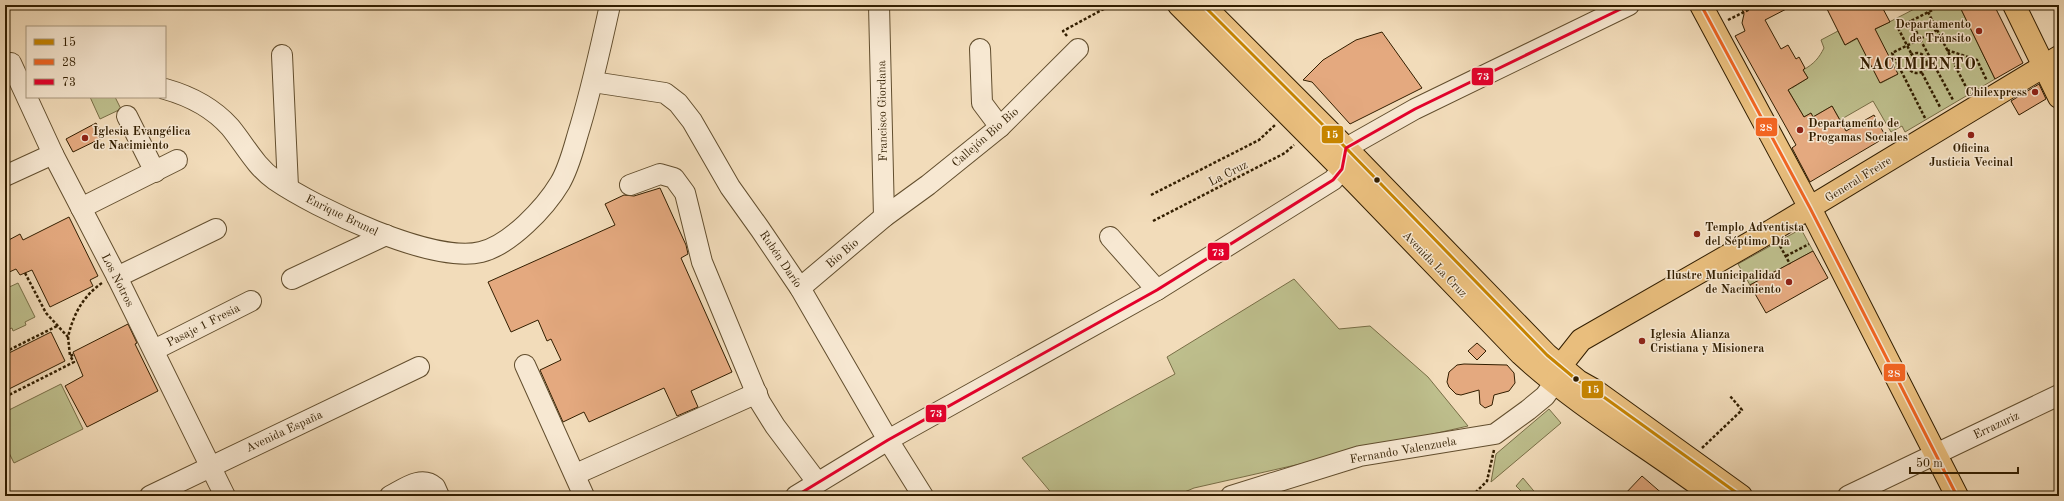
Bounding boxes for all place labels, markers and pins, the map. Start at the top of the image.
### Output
place label: Departamento de Tránsito [1895,19,1971,45]
marker: Departamento de Tránsito [1974,26,1984,36]
place label: Chilexpress [1965,87,2027,99]
marker: Chilexpress [2030,87,2040,97]
place label: Departamento de Progamas Sociales [1808,118,1908,144]
marker: Departamento de Progamas Sociales [1795,125,1805,135]
place label: Iglesia Evangélica de Nacimiento [93,126,191,152]
marker: Oficina Justicia Vecinal [1966,130,1976,140]
marker: Iglesia Evangélica de Nacimiento [80,133,90,143]
place label: Oficina Justicia Vecinal [1929,143,2013,169]
unlabelled marker [1372,175,1382,185]
place label: Templo Adventista del Séptimo Día [1705,222,1804,248]
marker: Templo Adventista del Séptimo Día [1692,229,1702,239]
place label: Ilustre Municipalidad de Nacimiento [1666,270,1782,296]
marker: Ilustre Municipalidad de Nacimiento [1784,277,1794,287]
place label: Iglesia Alianza Cristiana y Misionera [1650,329,1764,355]
marker: Iglesia Alianza Cristiana y Misionera [1637,336,1647,346]
unlabelled marker [1571,374,1581,384]

